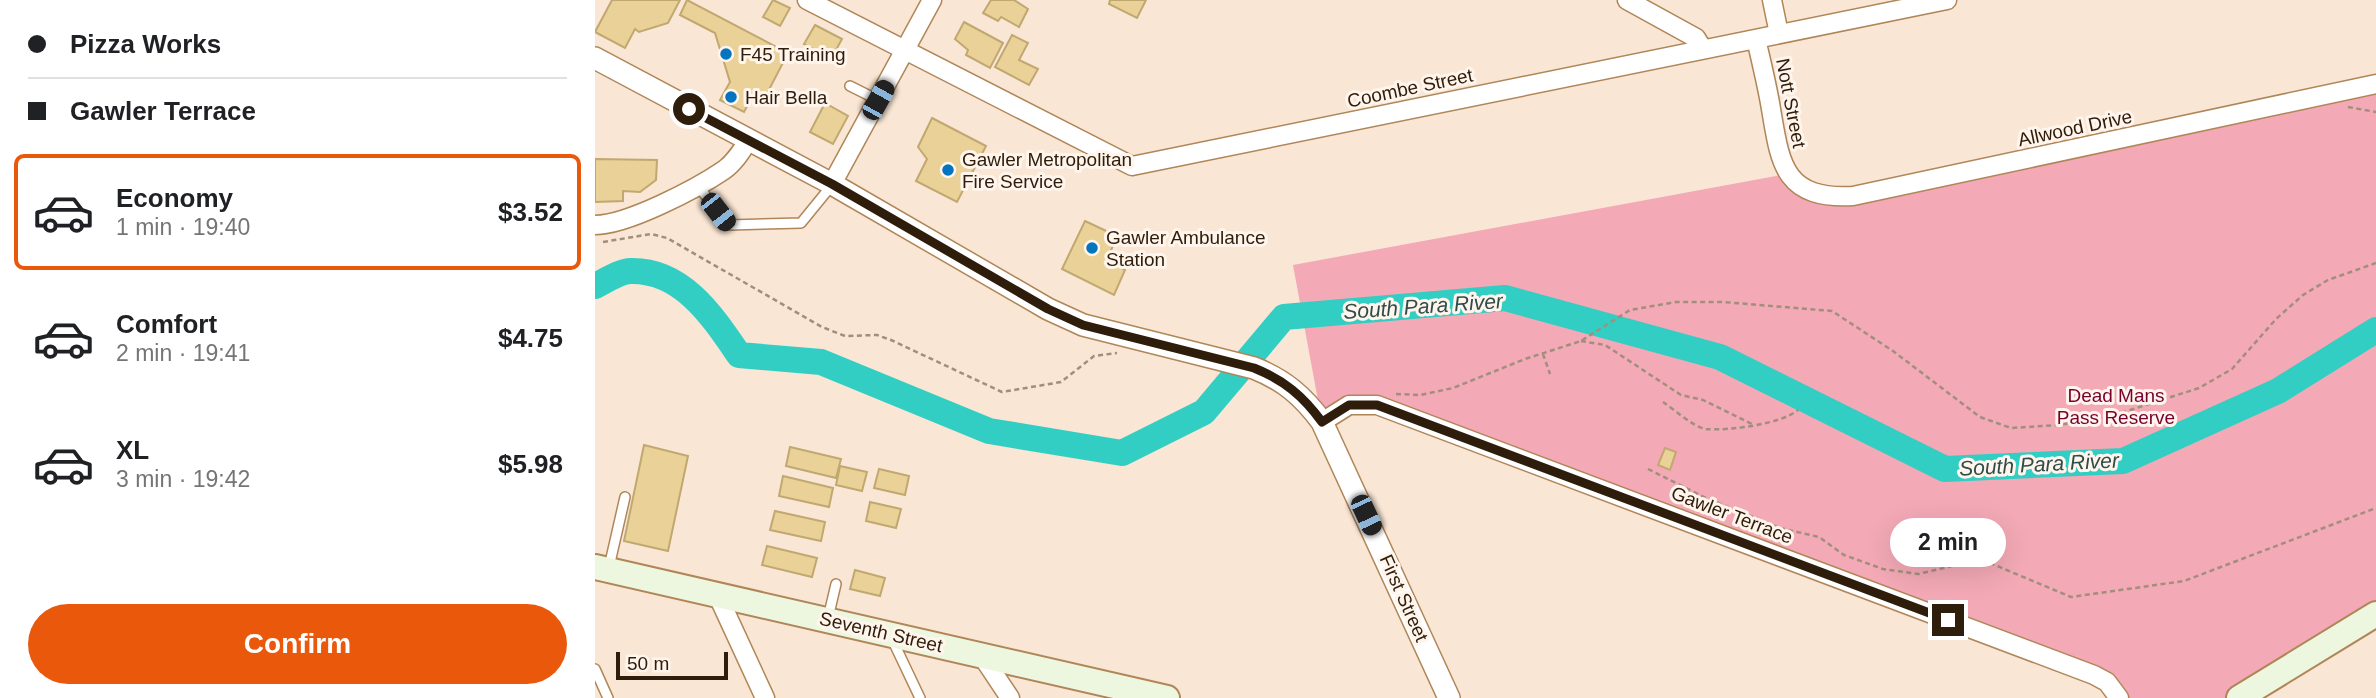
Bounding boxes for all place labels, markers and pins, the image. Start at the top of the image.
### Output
place label: F45 Training [740,44,846,65]
marker: F45 Training [718,46,734,62]
place label: Hair Bella [745,87,828,108]
marker: Hair Bella [723,89,739,105]
place label: Gawler Metropolitan Fire Service [962,149,1132,192]
marker: Gawler Metropolitan Fire Service [940,162,956,178]
place label: Gawler Ambulance Station [1106,227,1265,270]
marker: Gawler Ambulance Station [1084,240,1100,256]

